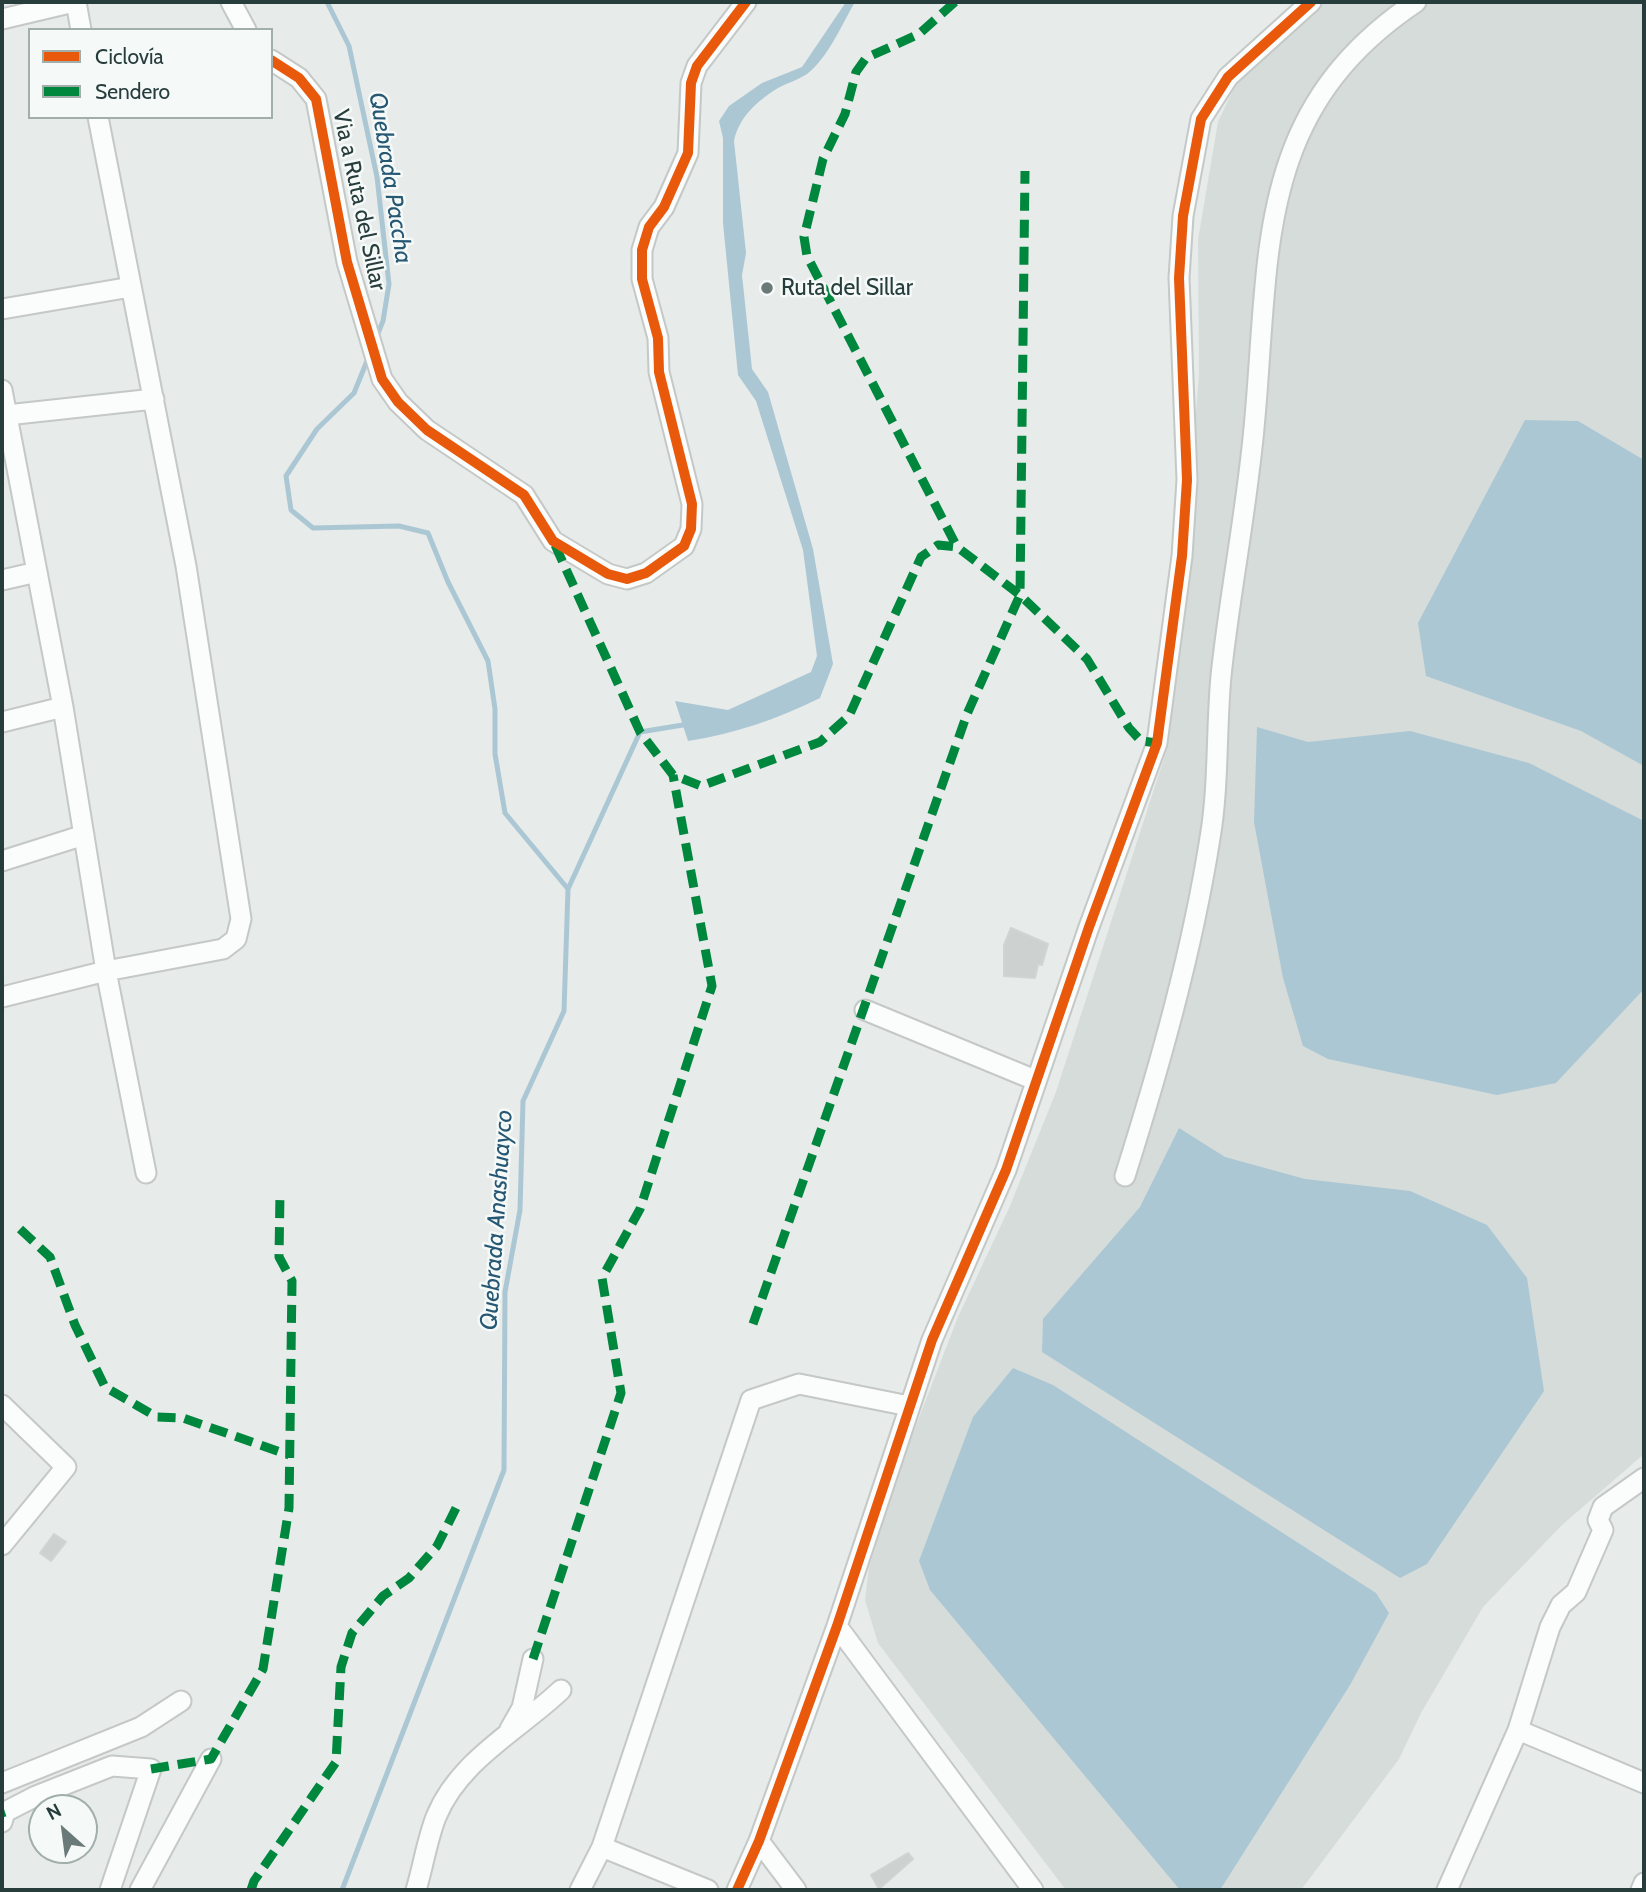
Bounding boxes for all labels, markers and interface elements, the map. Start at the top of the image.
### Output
legend [28,28,273,119]
text: Ciclovía [95,44,164,69]
text: Sendero [95,79,170,104]
water label: Quebrada Paccha [362,90,418,266]
street label: Via a Ruta del Sillar [326,107,392,293]
place label: Ruta del Sillar [781,274,913,302]
marker: Ruta del Sillar [759,280,775,296]
water label: Quebrada Anashuayco [475,1109,519,1331]
north arrow [28,1794,98,1864]
text: N [43,1798,65,1825]

